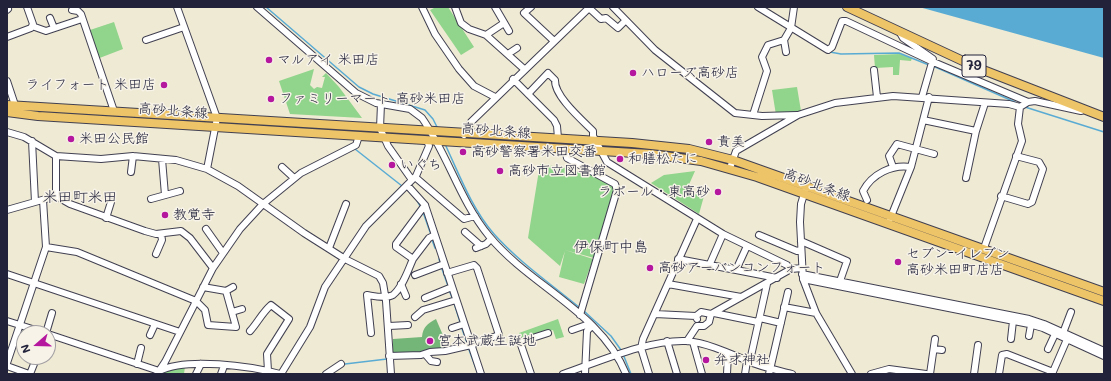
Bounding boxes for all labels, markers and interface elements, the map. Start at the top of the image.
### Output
place label: マルアイ 米田店 [277,52,379,68]
marker: マルアイ 米田店 [264,55,274,65]
road number: 79 [962,55,986,77]
place label: ハローズ高砂店 [641,65,739,81]
marker: ハローズ高砂店 [628,68,638,78]
place label: ライフォート 米田店 [26,77,156,93]
marker: ライフォート 米田店 [159,80,169,90]
place label: ファミリーマート 高砂米田店 [279,91,465,107]
marker: ファミリーマート 高砂米田店 [266,94,276,104]
street label: 高砂北条線 [137,100,209,122]
street label: 高砂北条線 [460,120,532,142]
place label: 米田公民館 [79,131,149,147]
marker: 米田公民館 [66,134,76,144]
place label: 貴美 [717,134,745,150]
marker: 貴美 [704,137,714,147]
place label: 高砂警察署米田交番 [471,144,597,160]
marker: 高砂警察署米田交番 [458,147,468,157]
place label: 和膳松たに [628,151,698,167]
marker: 和膳松たに [615,154,625,164]
place label: いぐち [400,157,442,173]
marker: いぐち [387,160,397,170]
place label: 高砂市立図書館 [508,163,606,179]
street label: 高砂北条線 [781,165,853,205]
marker: 高砂市立図書館 [495,166,505,176]
place label: ラポール・東高砂 [598,184,710,200]
marker: ラポール・東高砂 [713,187,723,197]
district label: 米田町米田 [43,188,117,206]
place label: 教覚寺 [173,207,215,223]
marker: 教覚寺 [160,210,170,220]
district label: 伊保町中島 [574,238,648,256]
place label: セブン-イレブン 高砂米田町店店 [906,246,1010,278]
marker: セブン-イレブン 高砂米田町店店 [893,257,903,267]
place label: 高砂アーバンコンフォート [658,260,825,276]
marker: 高砂アーバンコンフォート [645,263,655,273]
north arrow [16,325,56,365]
place label: 宮本武蔵生誕地 [438,333,536,349]
marker: 宮本武蔵生誕地 [425,336,435,346]
text: N [17,342,34,355]
place label: 弁才神社 [714,352,770,368]
marker: 弁才神社 [701,355,711,365]

